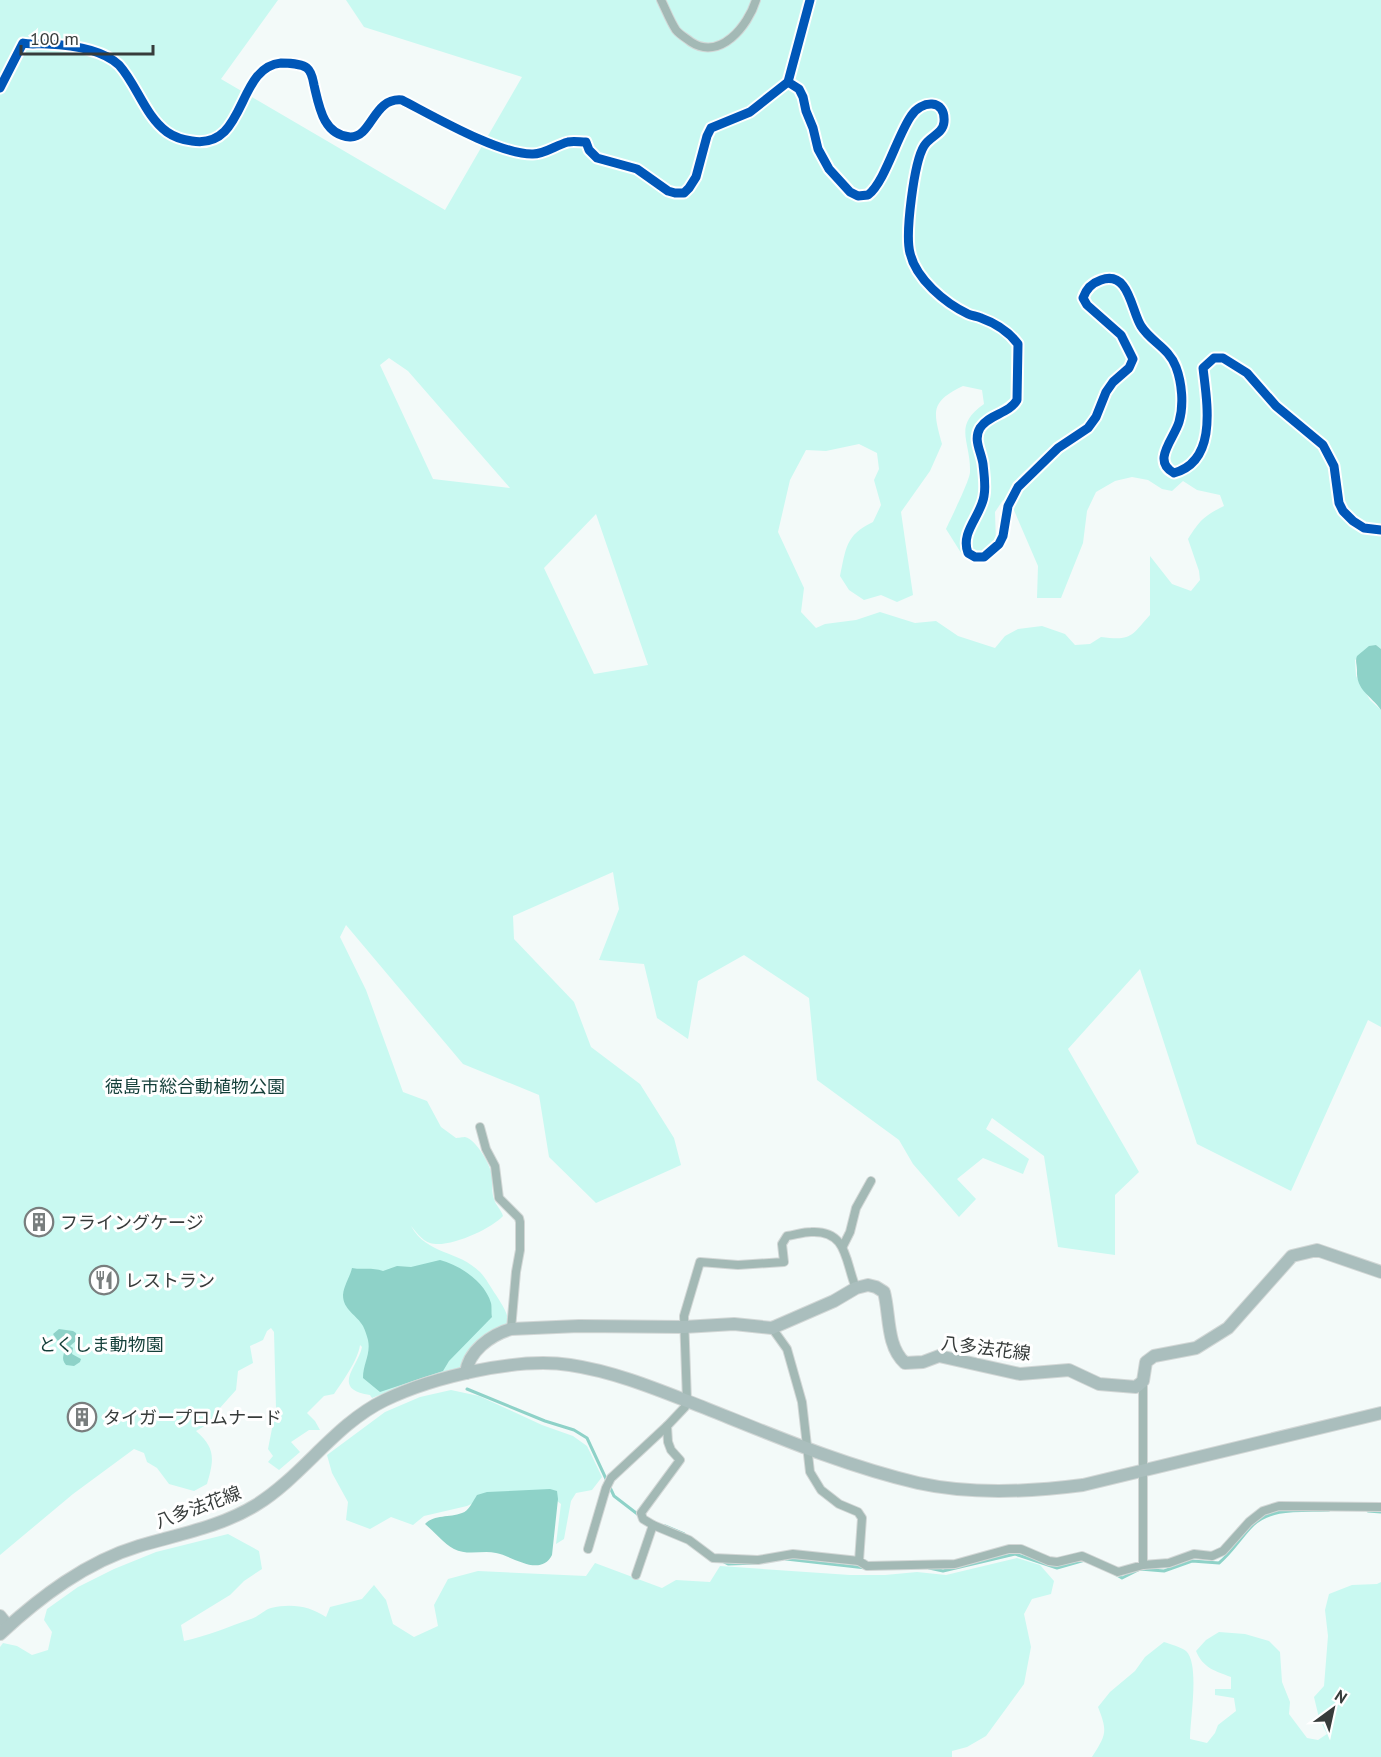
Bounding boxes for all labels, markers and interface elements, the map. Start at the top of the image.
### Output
scale bar [21,18,153,56]
text: 100 m [30,27,79,50]
park label: 徳島市総合動植物公園 [105,1075,285,1098]
building icon: フライングケージ [23,1206,55,1238]
place label: フライングケージ [60,1211,204,1234]
restaurant icon: レストラン [88,1264,120,1296]
place label: レストラン [125,1269,215,1292]
street label: 八多法花線 [940,1331,1032,1365]
park label: とくしま動物園 [38,1333,164,1356]
building icon: タイガープロムナード [66,1401,98,1433]
place label: タイガープロムナード [103,1406,282,1429]
street label: 八多法花線 [152,1481,244,1533]
north arrow [1303,1679,1363,1739]
text: N [1331,1685,1351,1708]

